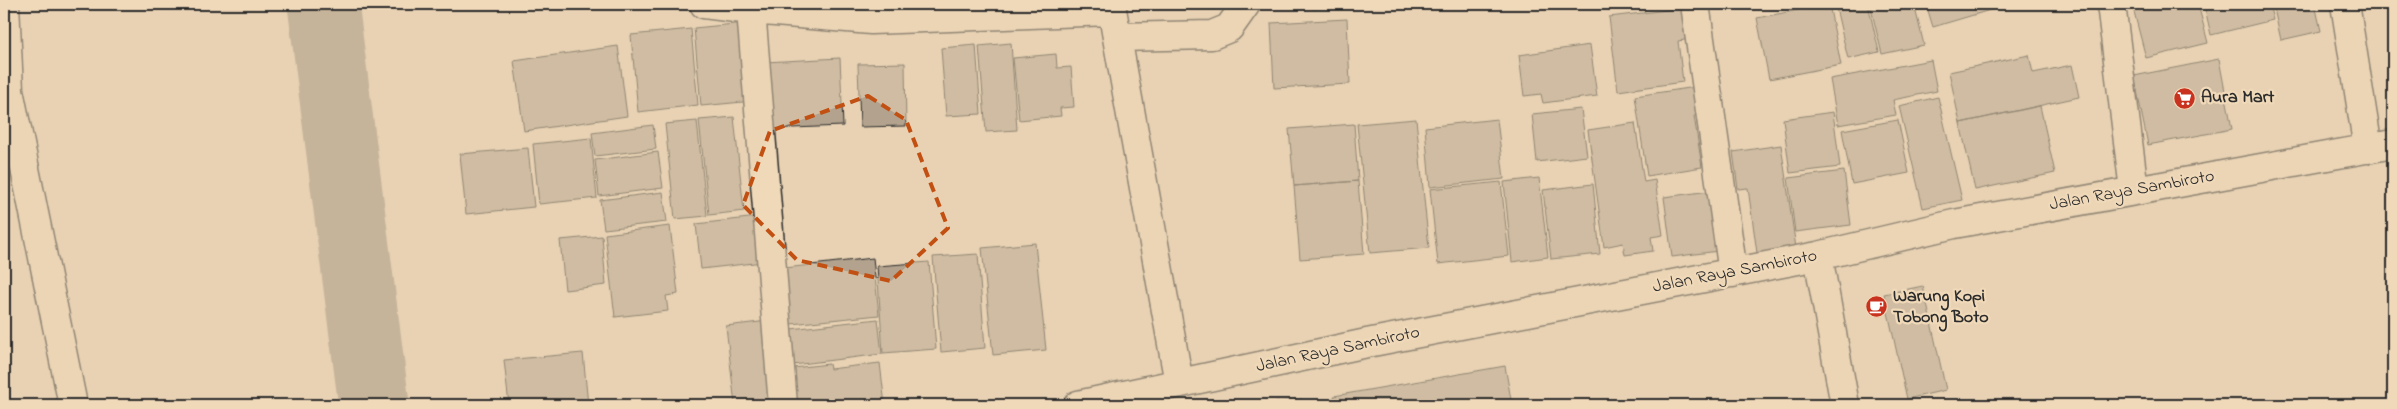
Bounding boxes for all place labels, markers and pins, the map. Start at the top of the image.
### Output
place label: Aura Mart [2201,85,2275,111]
supermarket icon: Aura Mart [2173,86,2197,110]
place label: Warung Kopi Tobong Boto [1893,284,1989,332]
cafe icon: Warung Kopi Tobong Boto [1865,295,1889,319]

